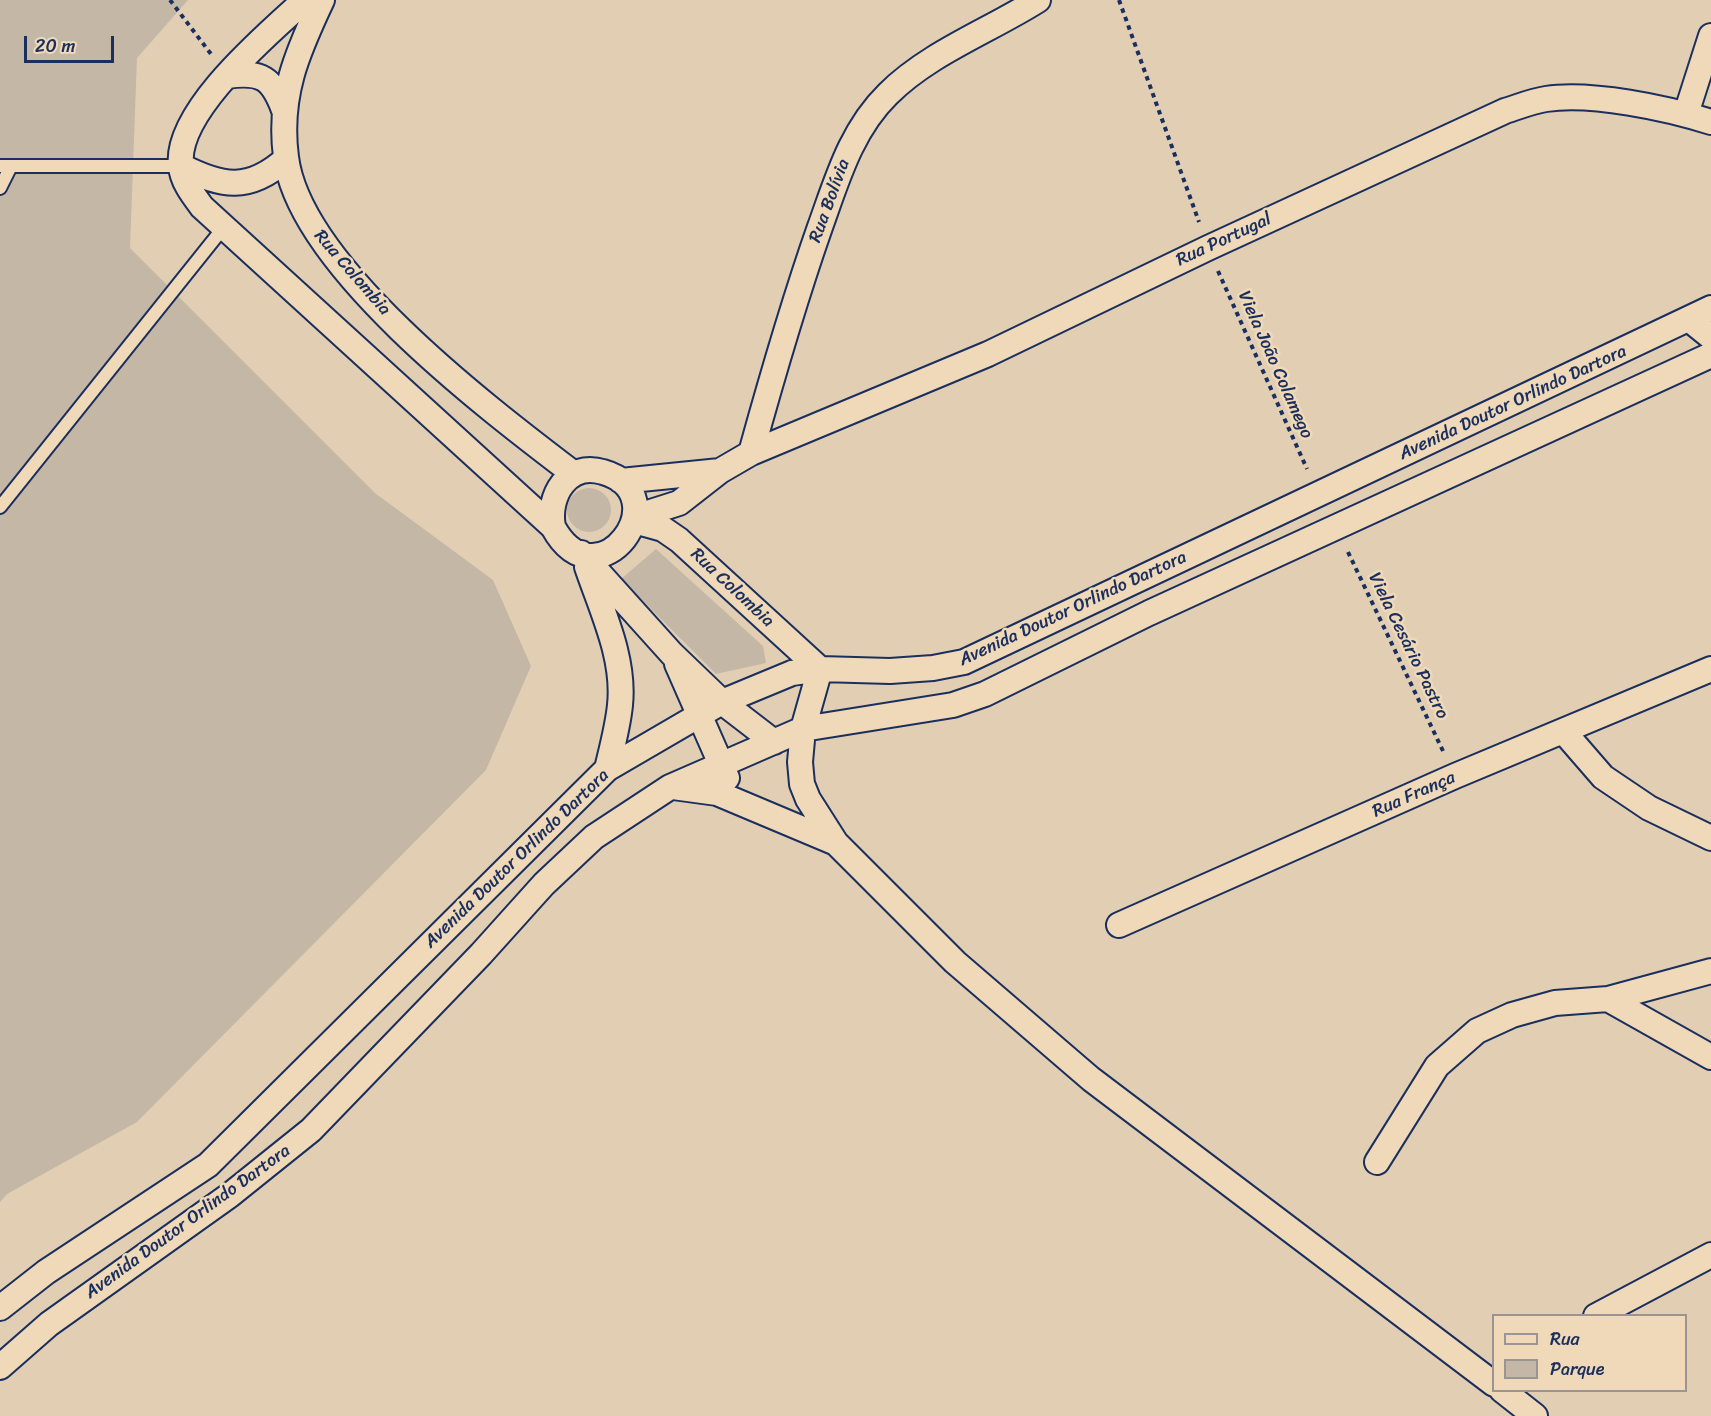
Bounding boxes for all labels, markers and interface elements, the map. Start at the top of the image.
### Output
scale bar [27,24,117,62]
text: 20 m [35,30,75,62]
street label: Rua Bolívia [805,156,855,246]
street label: Rua Portugal [1173,209,1275,271]
street label: Rua Colombia [309,226,395,320]
street label: Viela João Colamego [1233,288,1317,442]
street label: Avenida Doutor Orlindo Dartora [1396,341,1630,465]
street label: Rua Colombia [686,544,778,632]
street label: Avenida Doutor Orlindo Dartora [956,547,1190,671]
street label: Viela Cesário Pastro [1363,569,1453,723]
street label: Avenida Doutor Orlindo Dartora [420,765,614,953]
street label: Rua França [1369,767,1459,823]
street label: Avenida Doutor Orlindo Dartora [81,1140,295,1304]
legend [1492,1314,1687,1392]
text: Rua [1550,1323,1580,1355]
text: Parque [1550,1353,1604,1385]

